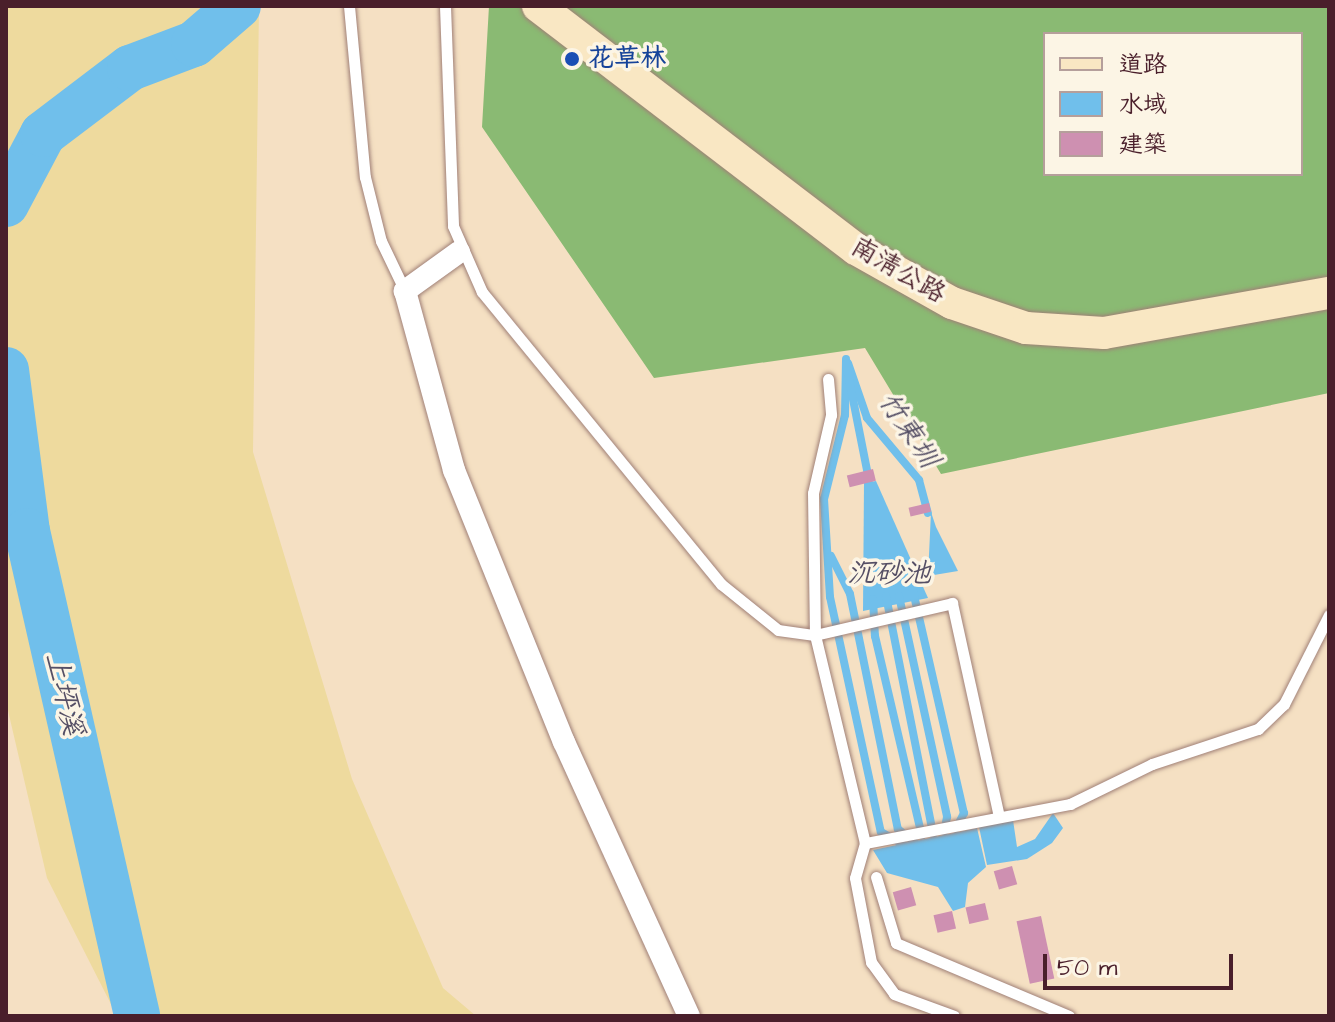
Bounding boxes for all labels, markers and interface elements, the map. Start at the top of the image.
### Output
legend [1043,32,1303,176]
place label: 花草林 [588,43,666,75]
text: 道路 [1119,48,1167,82]
marker: 花草林 [563,50,581,68]
text: 水域 [1119,88,1167,122]
text: 建築 [1119,128,1167,162]
street label: 南清公路 [845,231,951,311]
water label: 竹東圳 [871,386,945,474]
water label: 沉砂池 [847,557,931,591]
water label: 上坪溪 [38,649,90,739]
scale bar [1047,938,1237,988]
text: 50 m [1057,951,1117,985]

